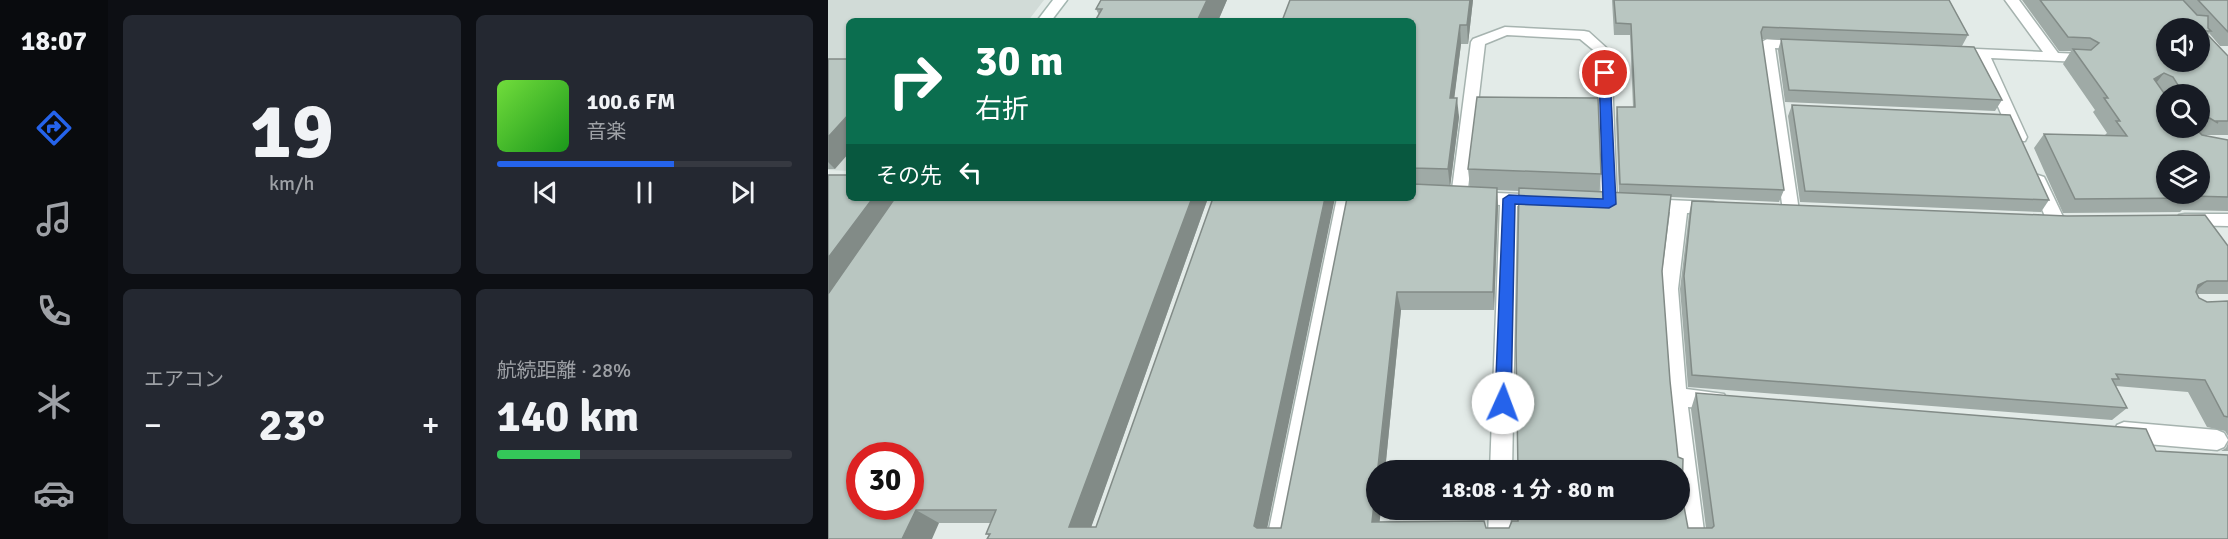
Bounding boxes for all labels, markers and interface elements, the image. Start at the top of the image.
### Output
map controls [2156,18,2210,204]
button: sound [2156,18,2210,72]
text: 18:07 [21,25,87,58]
text: 30 m [975,36,1064,87]
icon: right [876,42,954,120]
pin [1579,47,1630,98]
icon: arrive [1588,56,1621,89]
text: 19 [250,84,334,180]
button: search [2156,84,2210,138]
text: 100.6 FM [587,88,675,115]
text: 右折 [975,93,1029,126]
icon: directions [33,107,75,149]
text: 音楽 [587,119,627,144]
button: layers [2156,150,2210,204]
icon: left [954,156,987,189]
text: その先 [876,162,942,189]
text: km/h [269,171,314,196]
icon: previous [529,176,562,209]
icon: pause [628,176,661,209]
icon: next [726,176,759,209]
icon: music [33,198,75,240]
icon: phone [33,290,75,332]
text: 航続距離 · 28% [497,358,631,383]
text: エアコン [144,367,224,392]
position arrow [1471,371,1535,435]
icon: climate [33,381,75,423]
text: 140 km [497,389,639,444]
text: 23° [258,398,325,453]
text: − [144,405,162,446]
text: + [422,405,439,446]
speed limit sign: 30 [846,442,924,520]
icon: car [33,472,75,514]
text: 18:08 · 1 分 · 80 m [1442,476,1614,503]

